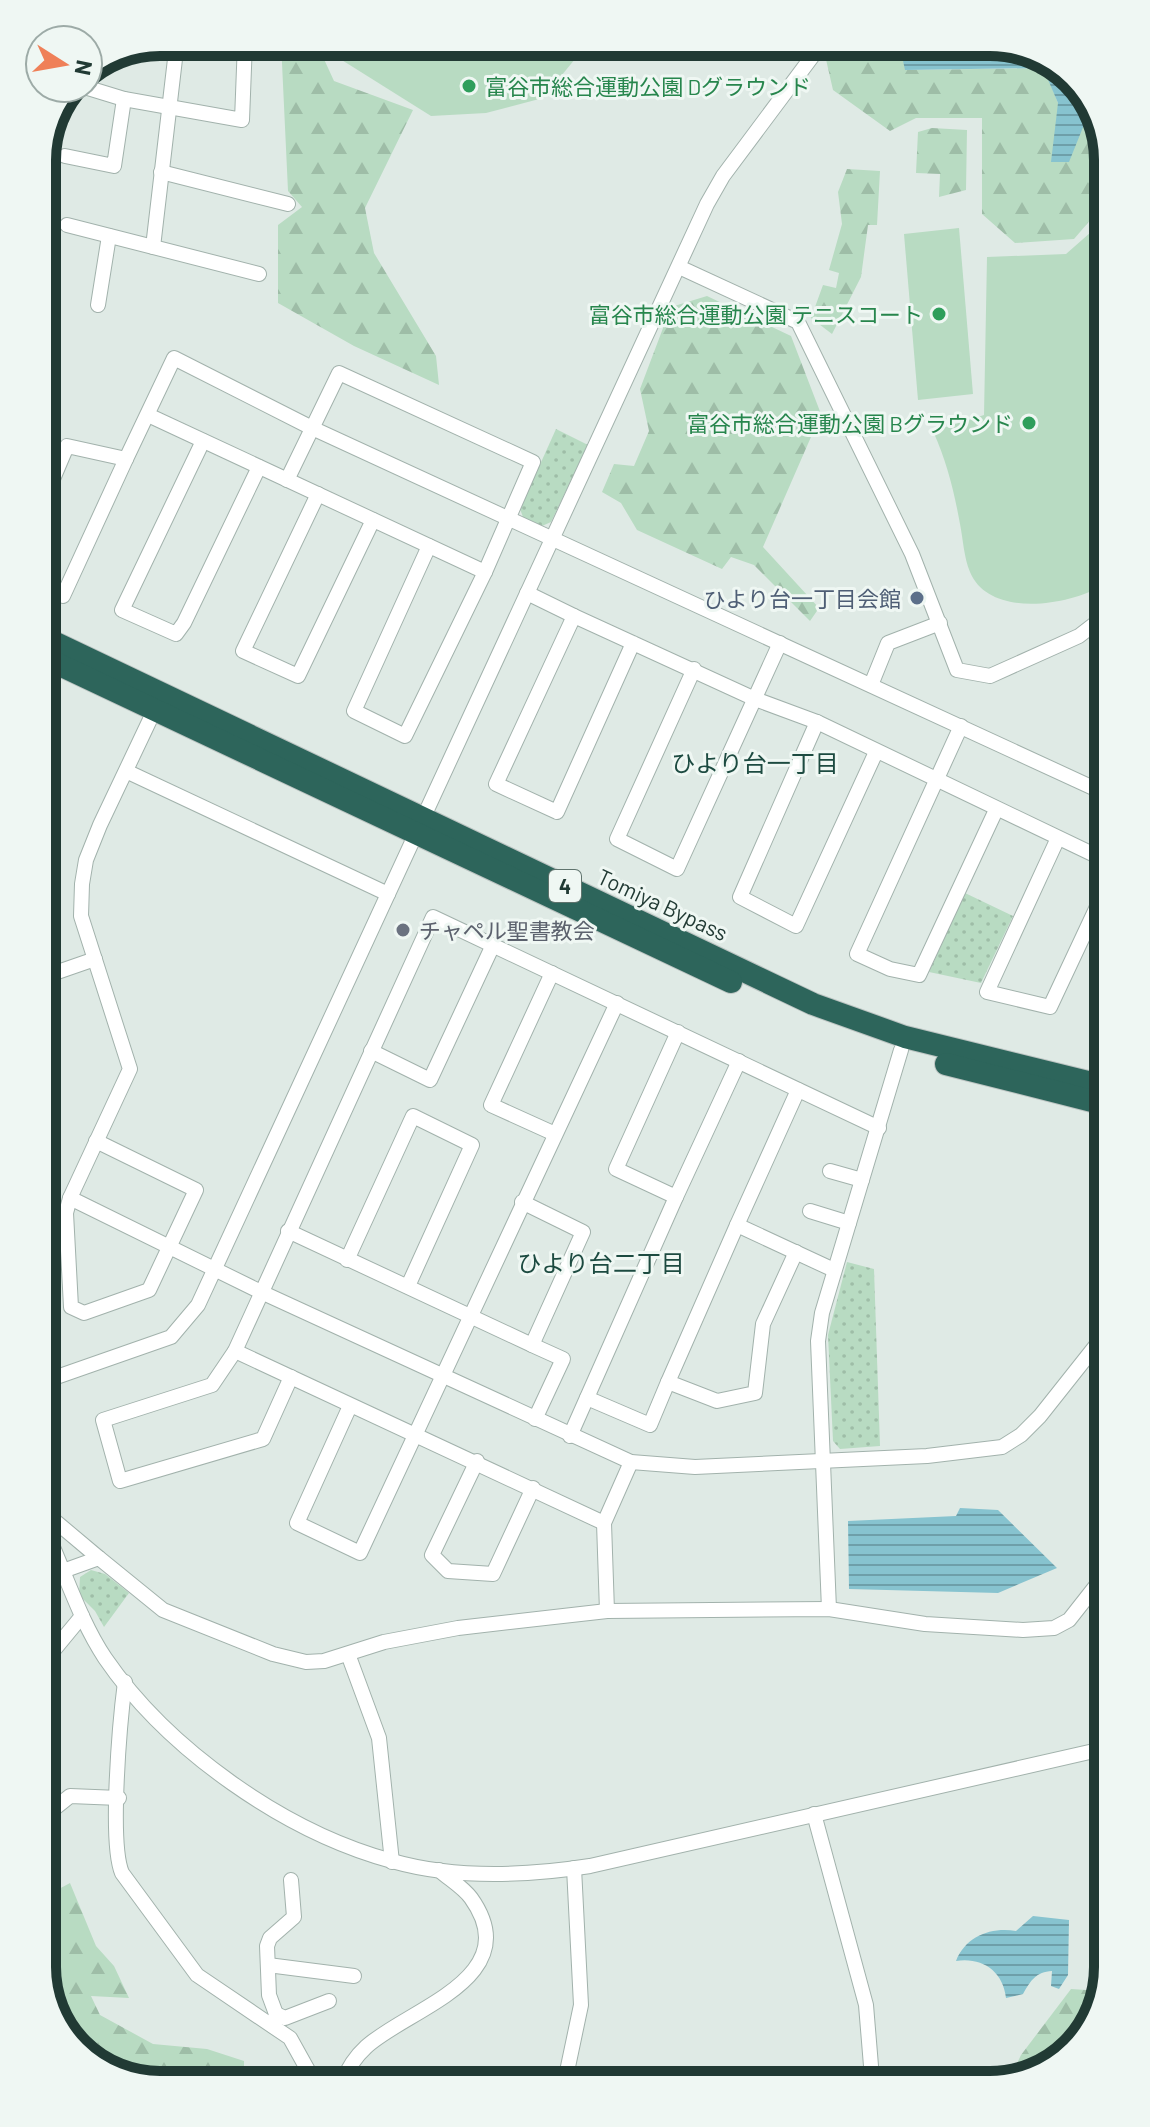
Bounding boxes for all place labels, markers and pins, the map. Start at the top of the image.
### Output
place label: 富谷市総合運動公園 Dグラウンド [485,73,811,99]
marker: 富谷市総合運動公園 Dグラウンド [460,77,478,95]
place label: 富谷市総合運動公園 テニスコート [589,301,923,327]
marker: 富谷市総合運動公園 テニスコート [930,305,948,323]
place label: 富谷市総合運動公園 Bグラウンド [687,410,1013,436]
marker: 富谷市総合運動公園 Bグラウンド [1020,414,1038,432]
place label: ひより台一丁目会館 [703,585,901,611]
marker: ひより台一丁目会館 [908,589,926,607]
place label: チャペル聖書教会 [419,917,595,943]
marker: チャペル聖書教会 [394,921,412,939]

